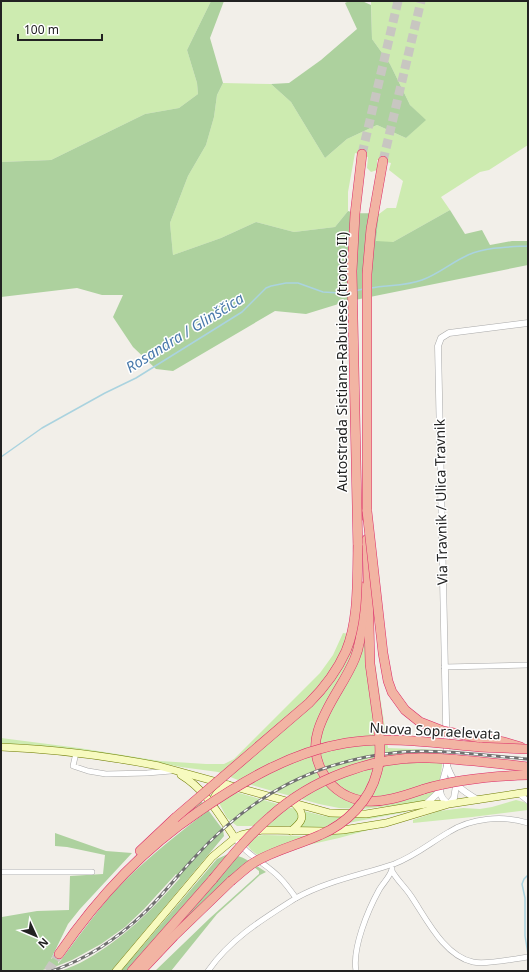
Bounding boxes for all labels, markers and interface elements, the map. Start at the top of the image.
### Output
scale bar [18,16,102,42]
text: 100 m [24,21,59,38]
street label: Autostrada Sistiana-Rabuiese (tronco II) [332,232,351,492]
water label: Rosandra / Glinščica [122,287,248,377]
street label: Via Travnik / Ulica Travnik [430,418,451,585]
street label: Nuova Sopraelevata [369,718,501,743]
north arrow [16,916,56,956]
text: N [35,935,52,952]

